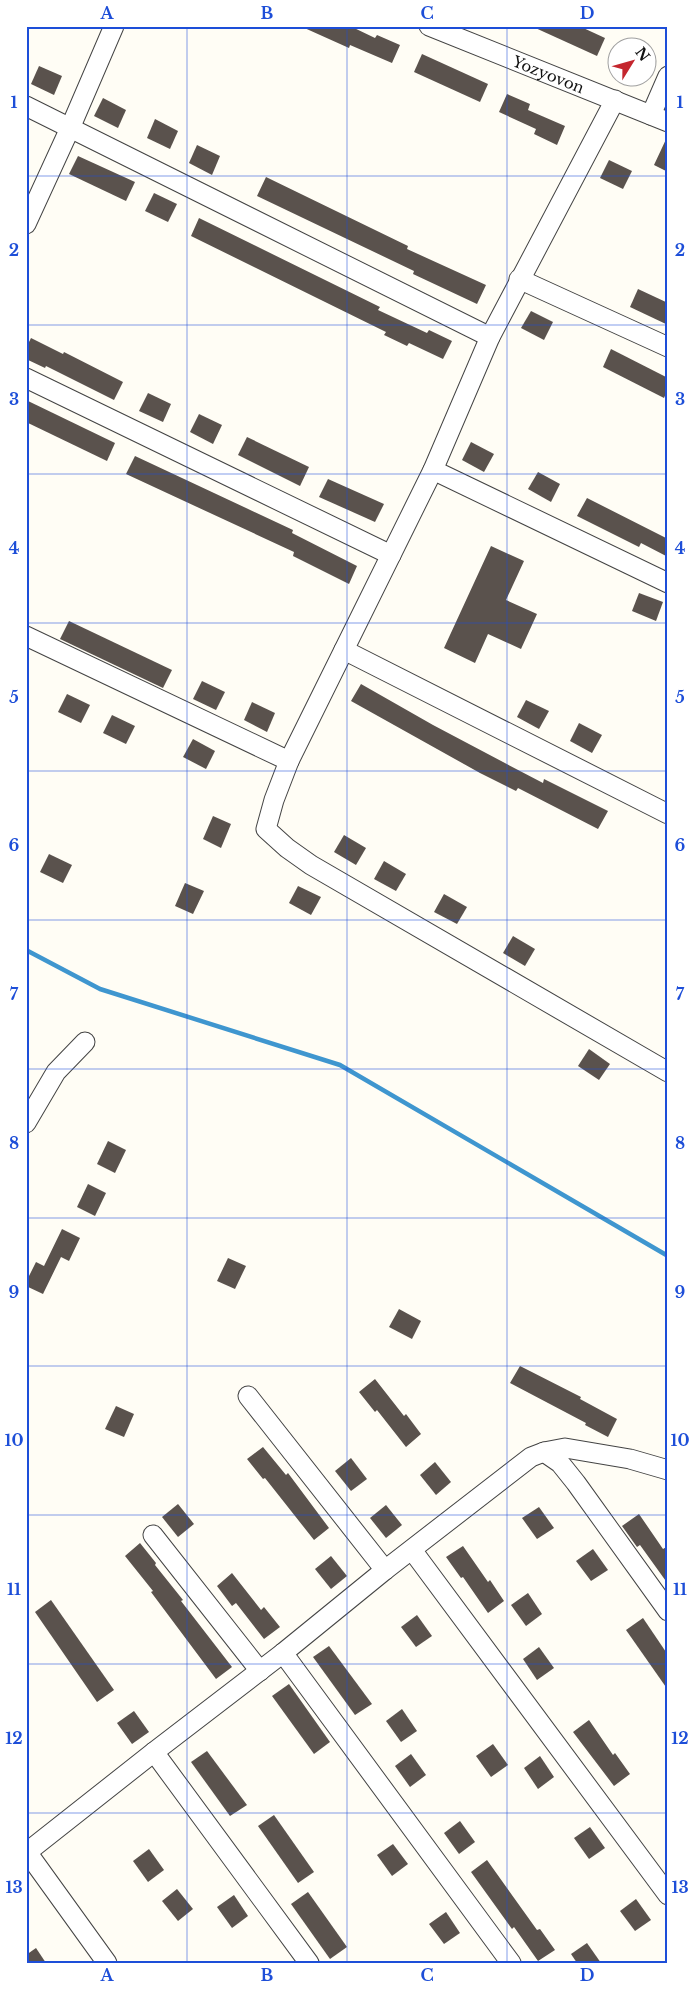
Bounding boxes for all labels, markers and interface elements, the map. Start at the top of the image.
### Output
text: A [100,3,115,23]
text: B [261,3,274,23]
text: C [420,3,434,23]
text: D [580,3,594,23]
north arrow [606,38,656,88]
text: N [631,44,654,65]
street label: Yozyovon [509,51,587,97]
text: 1 [11,92,18,112]
text: 1 [677,92,684,112]
text: 2 [9,240,19,260]
text: 2 [675,240,685,260]
text: 3 [9,389,19,409]
text: 3 [675,389,685,409]
text: 4 [9,538,19,558]
text: 4 [675,538,685,558]
text: 5 [9,687,19,707]
text: 5 [675,687,685,707]
text: 6 [9,835,20,855]
text: 6 [675,835,686,855]
text: 7 [10,984,19,1004]
text: 7 [676,984,685,1004]
text: 8 [9,1133,19,1153]
text: 8 [675,1133,685,1153]
text: 9 [9,1282,20,1302]
text: 9 [675,1282,686,1302]
text: 10 [4,1430,24,1450]
text: 10 [670,1430,690,1450]
text: 11 [7,1579,21,1599]
text: 11 [673,1579,687,1599]
text: 12 [5,1728,23,1748]
text: 12 [671,1728,689,1748]
text: 13 [5,1877,23,1897]
text: 13 [671,1877,689,1897]
text: A [100,1965,115,1985]
text: B [261,1965,274,1985]
text: C [420,1965,434,1985]
text: D [580,1965,594,1985]

